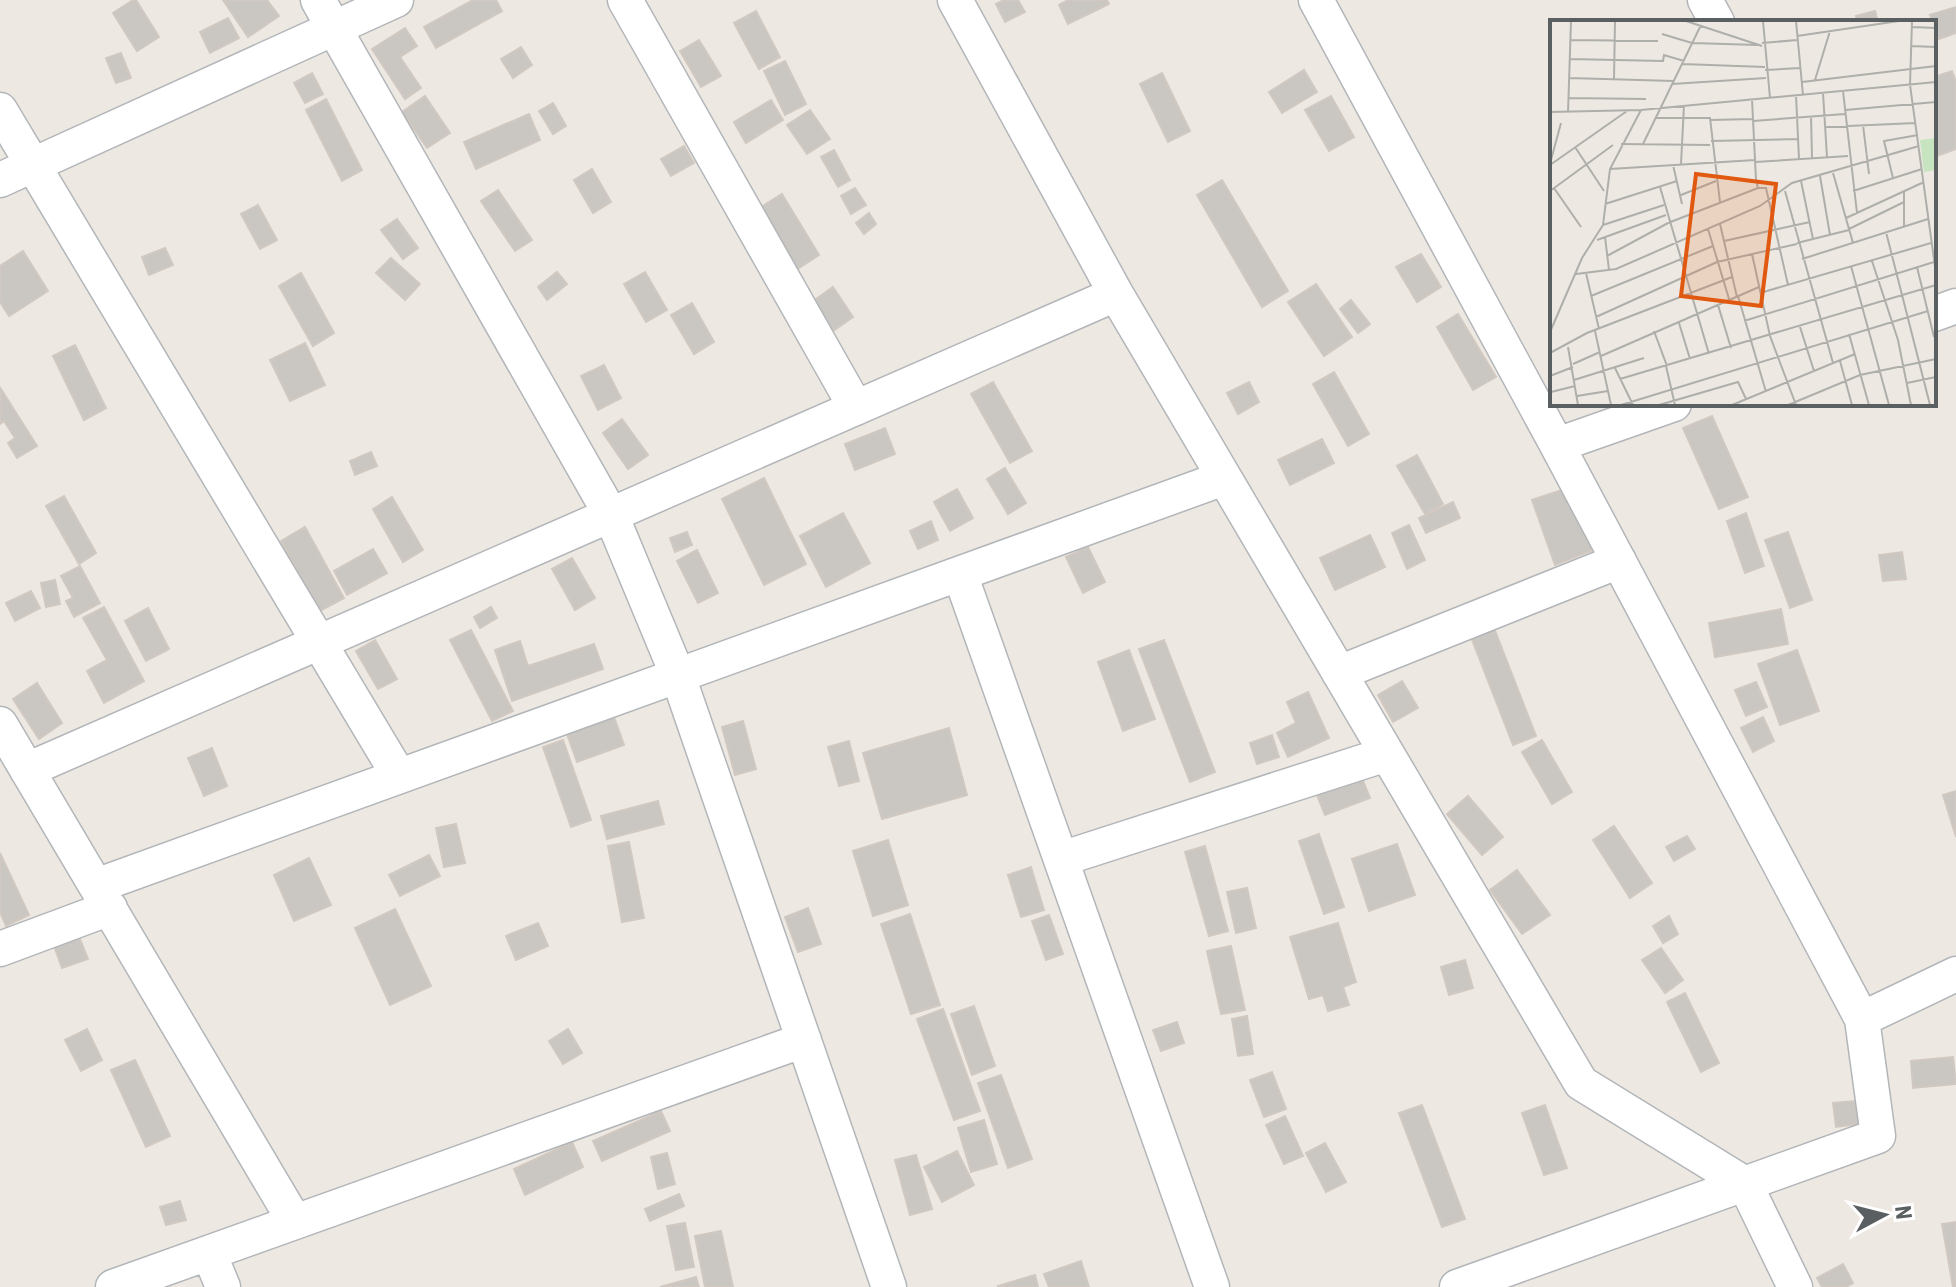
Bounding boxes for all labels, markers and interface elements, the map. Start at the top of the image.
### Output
inset map [1550,20,1936,406]
north arrow [1844,1175,1924,1255]
text: N [1890,1204,1917,1221]

